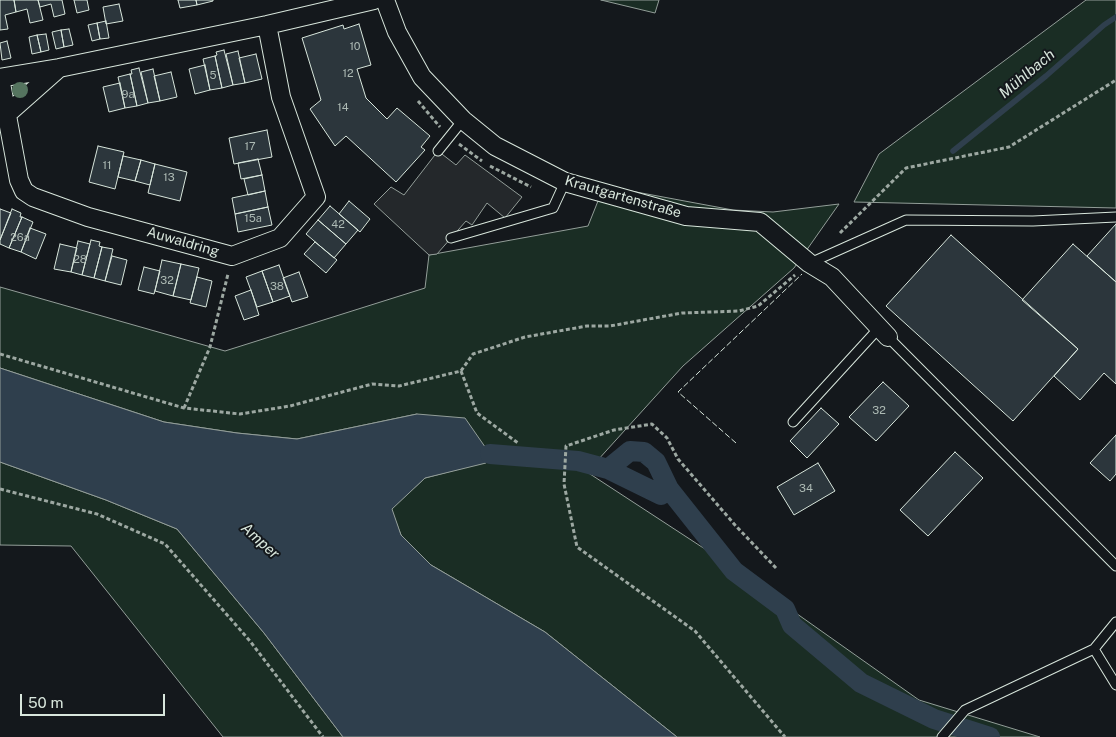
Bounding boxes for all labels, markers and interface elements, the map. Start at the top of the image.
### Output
house number: 10 [349,40,361,54]
water label: Mühlbach [996,46,1058,102]
house number: 12 [342,67,354,81]
house number: 5 [209,69,217,83]
house number: 9a [122,88,134,102]
house number: 14 [337,101,349,115]
house number: 17 [244,140,256,154]
house number: 11 [103,159,111,173]
house number: 13 [163,171,175,185]
street label: Krautgartenstraße [563,172,683,222]
house number: 15a [244,212,262,226]
house number: 42 [331,218,345,232]
street label: Auwaldring [145,224,221,260]
house number: 26a [10,231,30,245]
house number: 28 [73,253,87,267]
house number: 32 [160,274,174,288]
house number: 38 [270,280,284,294]
house number: 32 [872,404,886,418]
house number: 34 [799,482,813,496]
water label: Amper [237,519,283,563]
scale bar [22,684,168,716]
text: 50 m [28,694,63,711]

